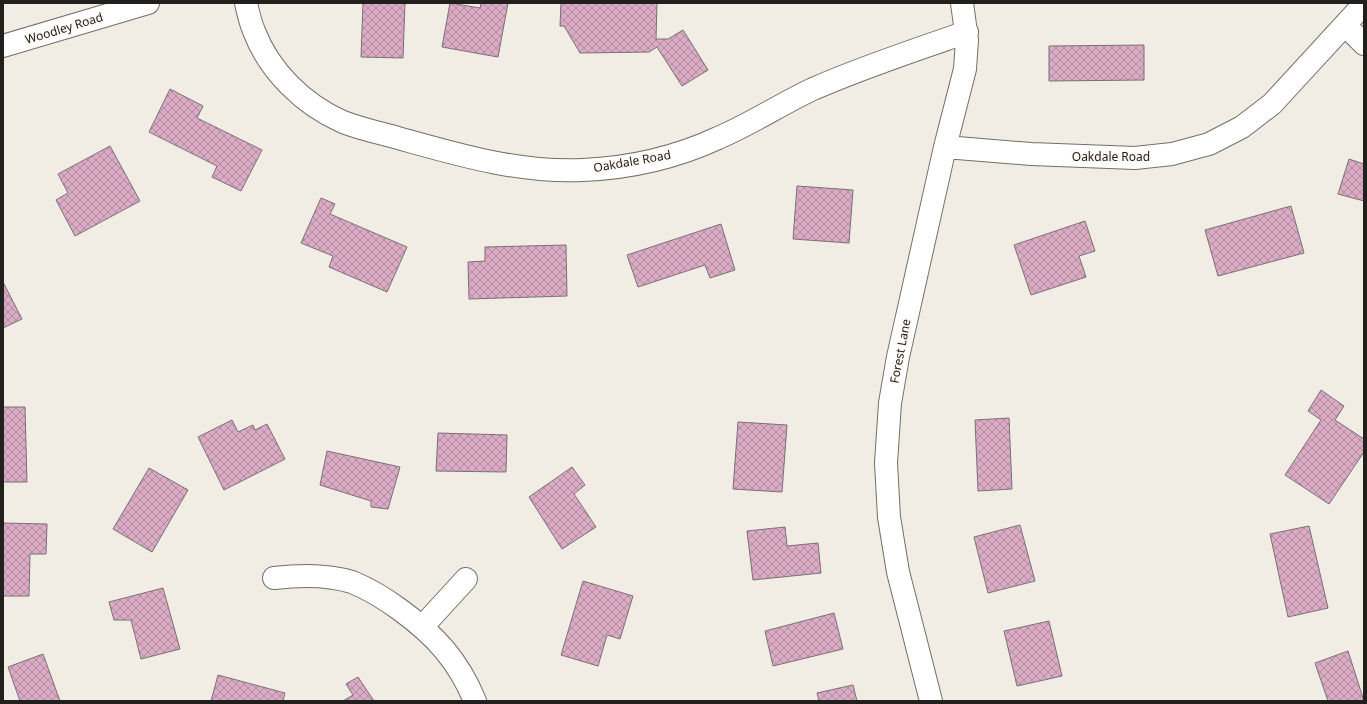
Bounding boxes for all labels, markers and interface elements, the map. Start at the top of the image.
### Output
street label: Woodley Road [23,8,105,48]
street label: Oakdale Road [592,146,672,176]
street label: Oakdale Road [1072,148,1150,165]
street label: Forest Lane [885,317,915,385]

